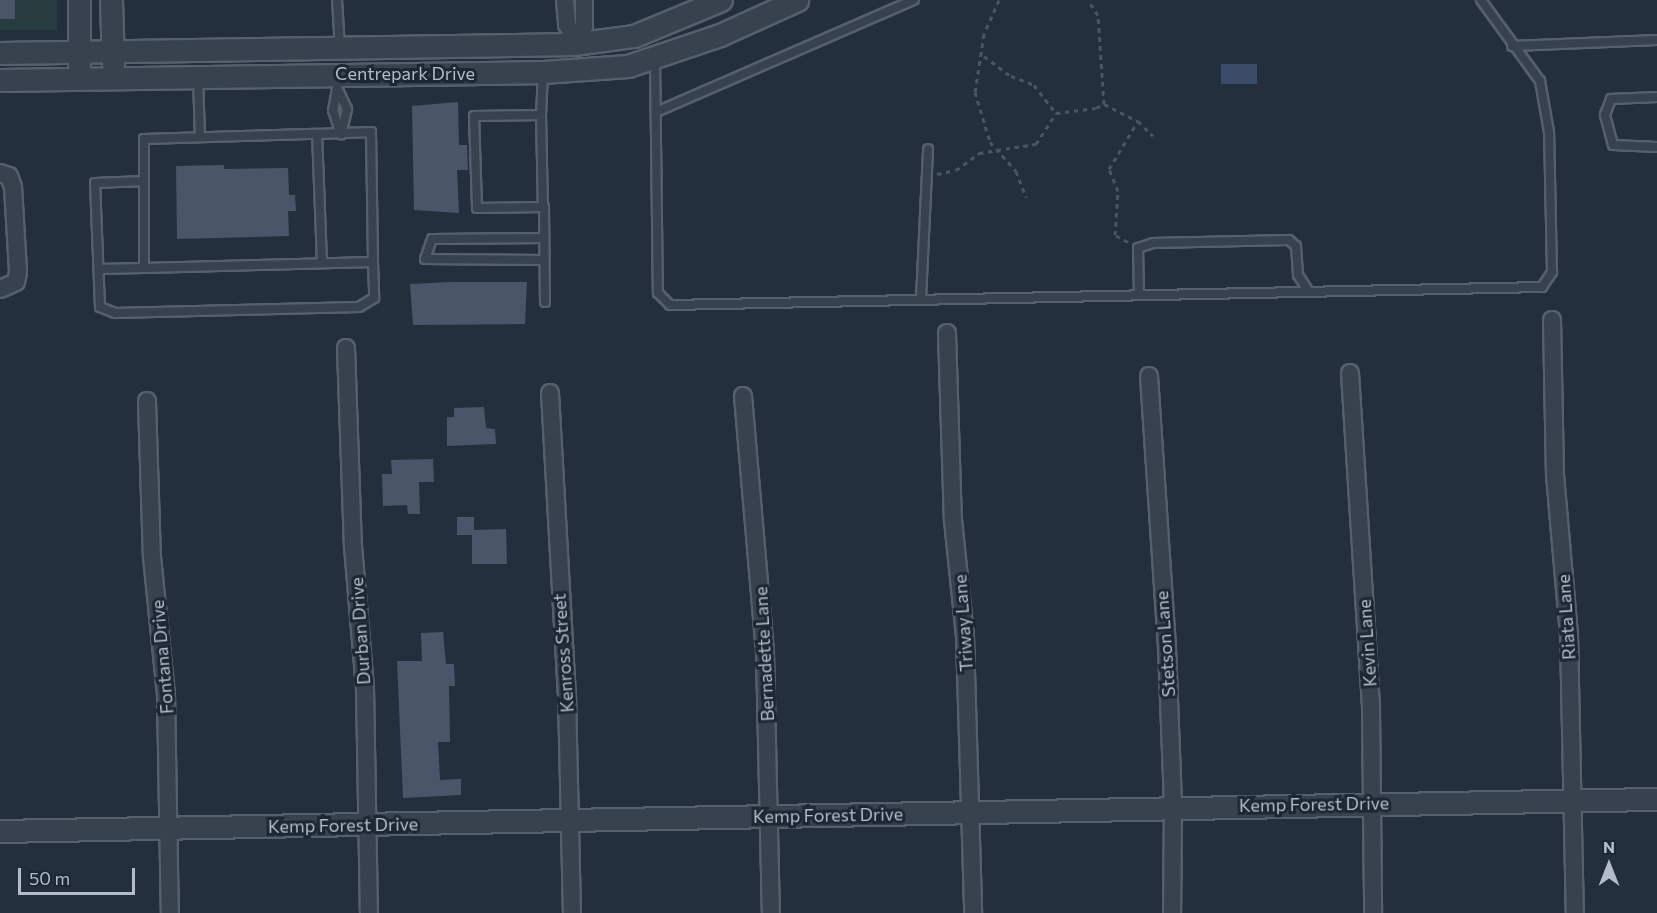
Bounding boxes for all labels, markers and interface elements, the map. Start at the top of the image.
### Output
street label: Centrepark Drive [335,62,475,84]
street label: Riata Lane [1552,573,1580,661]
street label: Triway Lane [949,574,977,672]
street label: Durban Drive [345,576,375,686]
street label: Bernadette Lane [750,586,778,722]
street label: Stetson Lane [1151,590,1179,698]
street label: Kenross Street [548,593,578,713]
street label: Kevin Lane [1353,598,1381,688]
street label: Fontana Drive [146,599,178,715]
street label: Kemp Forest Drive [1239,792,1389,816]
street label: Kemp Forest Drive [753,803,903,827]
street label: Kemp Forest Drive [268,813,418,837]
north arrow [1579,835,1639,895]
text: N [1603,837,1615,856]
scale bar [21,856,138,894]
text: 50 m [29,867,70,889]

